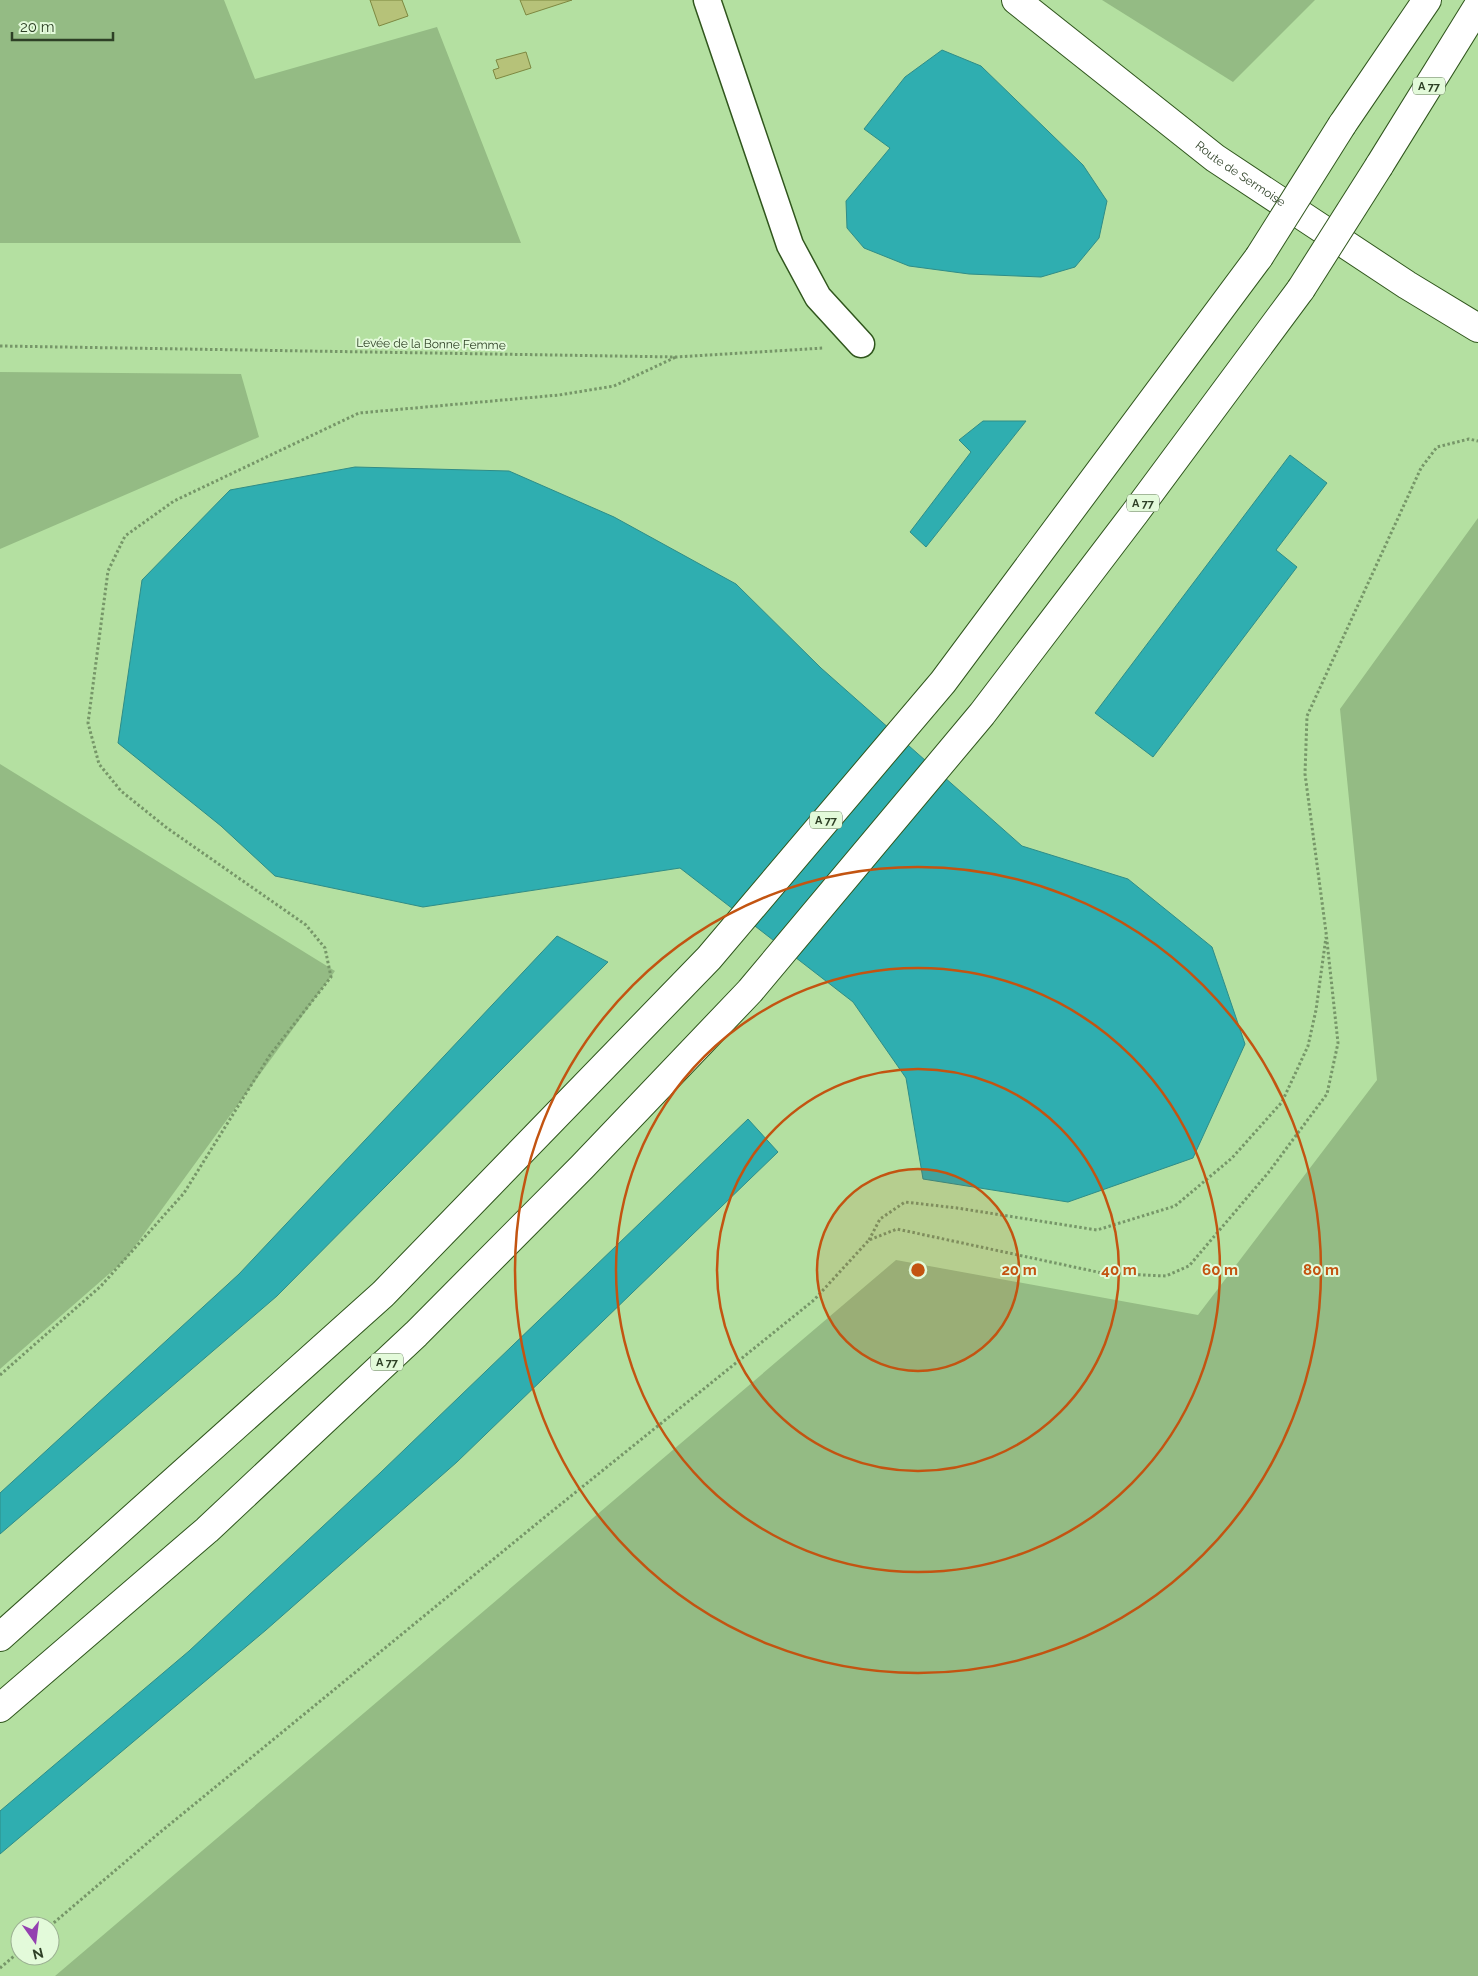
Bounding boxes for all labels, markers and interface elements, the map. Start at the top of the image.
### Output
scale bar [12,10,114,42]
text: 20 m [20,18,55,36]
road number: A 77 [1413,78,1445,94]
street label: Route de Sermoise [1193,138,1288,210]
street label: Levée de la Bonne Femme [356,336,506,352]
road number: A 77 [1127,494,1159,512]
road number: A 77 [810,812,842,828]
centre of rings [909,1261,927,1279]
text: 20 m [1001,1261,1037,1279]
text: 40 m [1101,1261,1137,1279]
text: 60 m [1202,1261,1238,1279]
text: 80 m [1303,1261,1339,1279]
road number: A 77 [371,1354,403,1370]
north arrow [10,1916,60,1966]
text: N [31,1945,45,1963]

